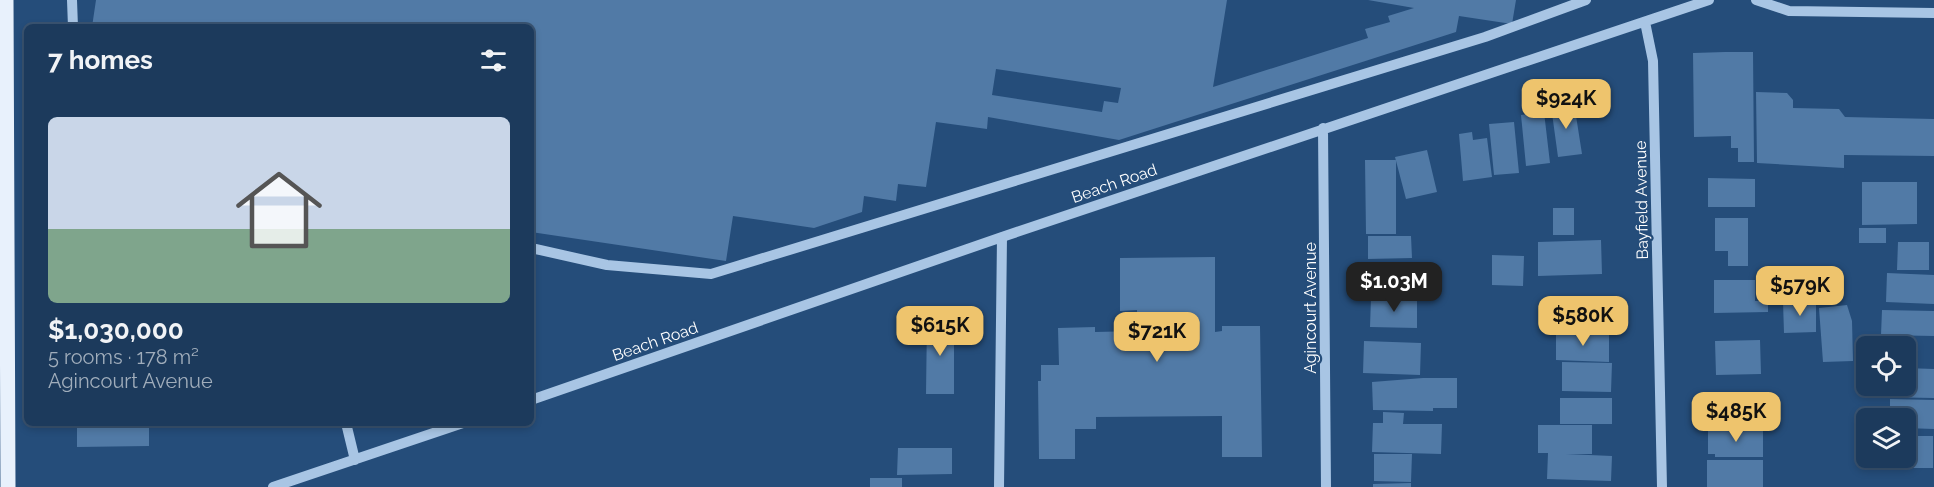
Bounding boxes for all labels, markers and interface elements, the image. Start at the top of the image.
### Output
icon: filters [477,44,510,77]
text: 7 homes [48,45,153,75]
pin: $924K [1524,79,1608,130]
text: $924K [1536,86,1596,110]
street label: Bayfield Avenue [1631,140,1652,260]
icon: home [225,156,333,264]
street label: Beach Road [1069,160,1160,207]
street label: Agincourt Avenue [1301,242,1320,374]
pin: $1.03M [1345,262,1443,313]
pin: $579K [1758,266,1842,317]
text: $1.03M [1360,269,1428,293]
text: $579K [1770,273,1830,297]
pin: $580K [1541,296,1625,347]
text: $580K [1552,303,1614,327]
pin: $615K [898,306,982,357]
pin: $721K [1115,312,1199,363]
text: $615K [910,313,970,337]
text: $1,030,000 [48,315,184,345]
street label: Beach Road [610,318,701,365]
text: $721K [1128,319,1186,343]
map controls [1856,336,1916,468]
button: locate [1856,336,1916,396]
text: 5 rooms · 178 m² [48,345,199,369]
text: Agincourt Avenue [48,369,213,393]
pin: $485K [1694,392,1778,443]
text: $485K [1706,399,1766,423]
button: layers [1856,408,1916,468]

